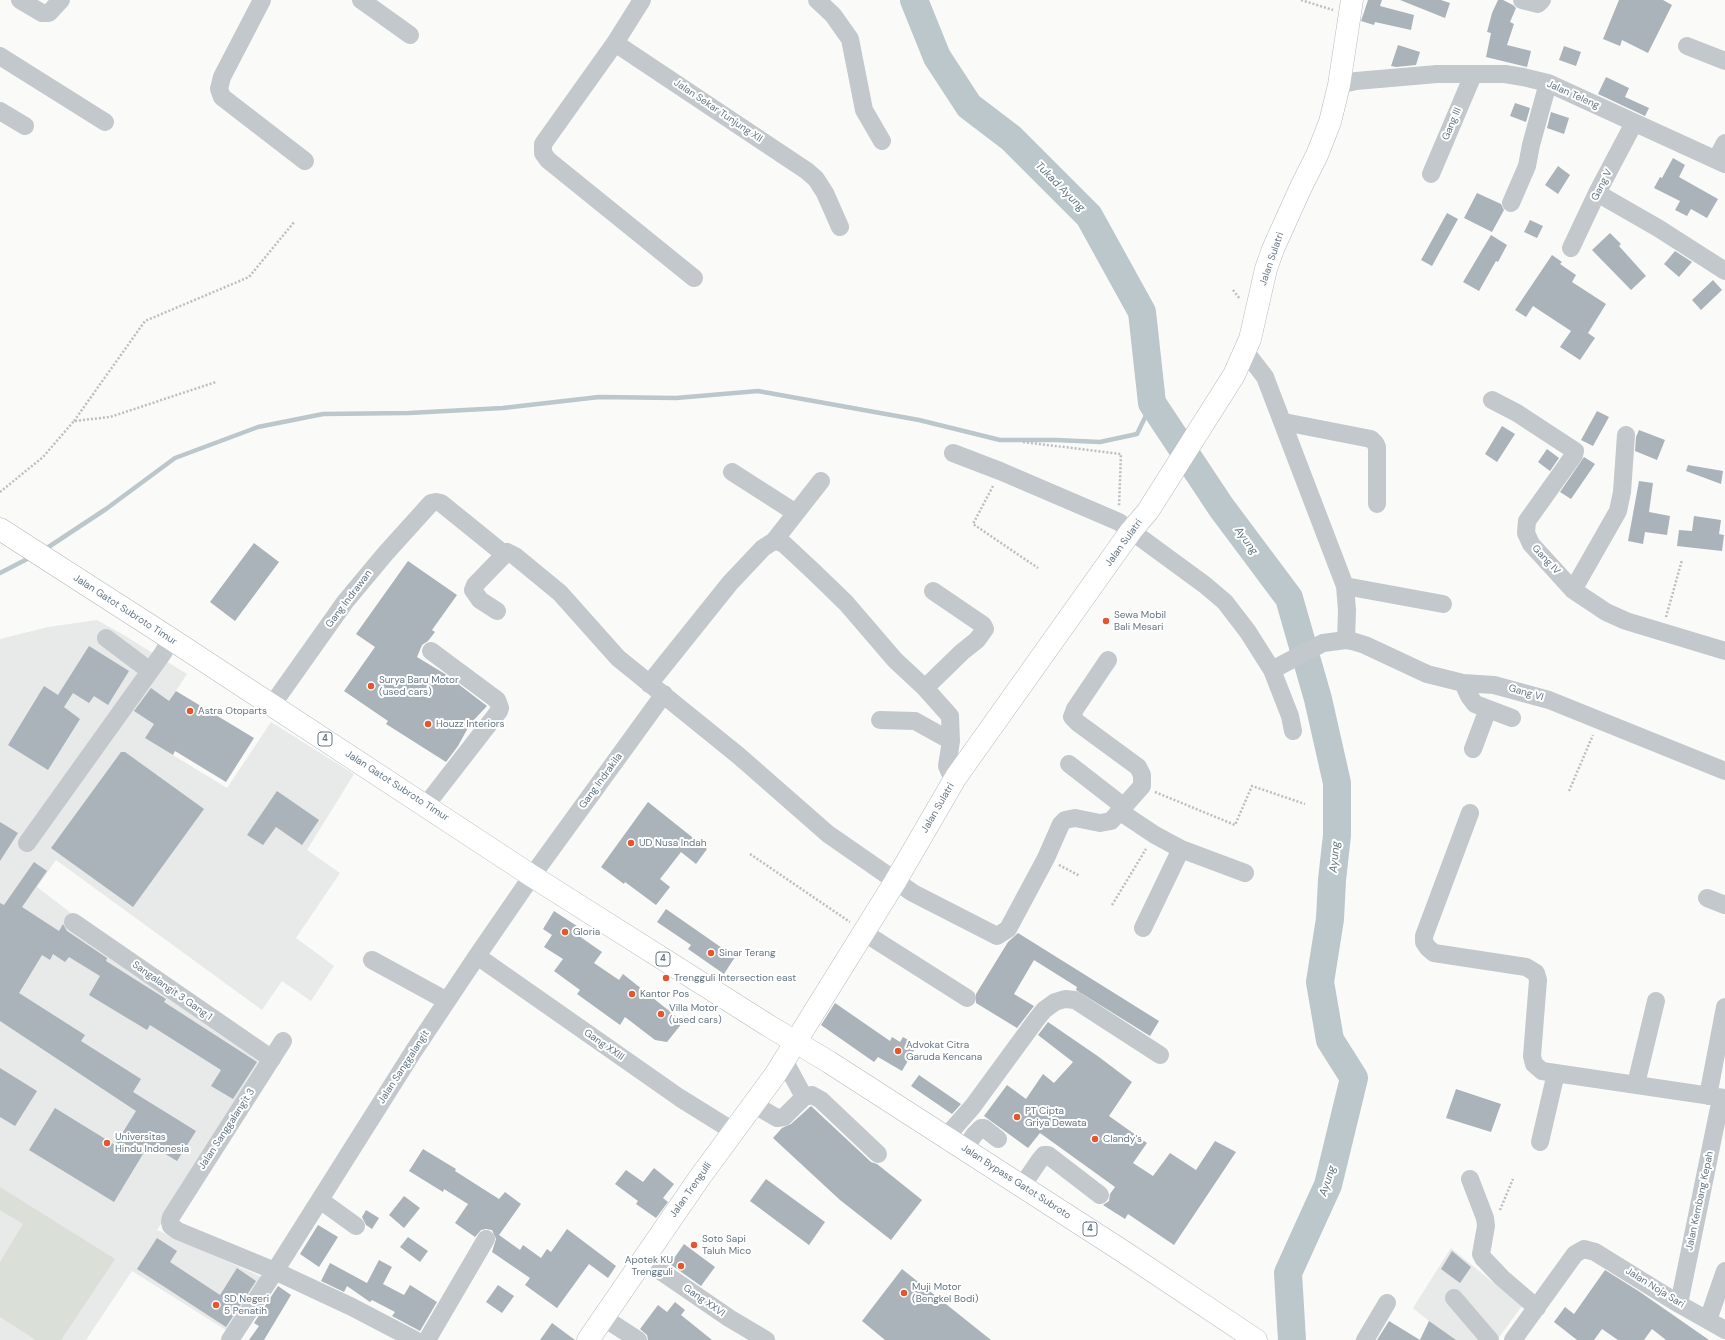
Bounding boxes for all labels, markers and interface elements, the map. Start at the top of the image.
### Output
street label: Jalan Sekar Tunjung XII [671,77,765,145]
street label: Jalan Teleng [1545,78,1601,112]
street label: Gang III [1440,106,1464,142]
water label: Tukad Ayung [1032,159,1088,215]
street label: Gang V [1589,167,1615,203]
street label: Jalan Sulatri [1257,231,1287,287]
street label: Jalan Sulatri [1103,517,1145,569]
water label: Ayung [1231,524,1261,558]
street label: Gang IV [1529,543,1563,577]
street label: Gang Indrawan [323,568,375,630]
street label: Jalan Gatot Subroto Timur [71,572,179,648]
place label: Sewa Mobil Bali Mesari [1114,609,1166,632]
marker: Sewa Mobil Bali Mesari [1101,616,1111,626]
place label: Surya Baru Motor (used cars) [379,674,459,698]
marker: Surya Baru Motor (used cars) [366,681,376,691]
street label: Gang VI [1507,682,1545,704]
place label: Astra Otoparts [198,705,267,717]
marker: Astra Otoparts [185,706,195,716]
place label: Houzz Interiors [436,718,505,730]
marker: Houzz Interiors [423,719,433,729]
road number: 4 [318,732,332,746]
street label: Jalan Gatot Subroto Timur [343,748,451,824]
street label: Gang Indrakila [577,751,625,811]
street label: Jalan Sulatri [919,781,957,835]
place label: UD Nusa Indah [639,837,706,849]
marker: UD Nusa Indah [626,838,636,848]
water label: Ayung [1327,841,1343,873]
place label: Gloria [573,926,600,938]
marker: Gloria [560,927,570,937]
place label: Sinar Terang [719,947,776,959]
marker: Sinar Terang [706,948,716,958]
road number: 4 [656,952,670,966]
street label: Sangalangit 3 Gang 1 [130,959,214,1023]
place label: Trengguli Intersection east [674,972,796,984]
marker: Trengguli Intersection east [661,973,671,983]
place label: Kantor Pos [640,988,689,1000]
marker: Kantor Pos [627,989,637,999]
place label: Villa Motor (used cars) [669,1002,722,1026]
marker: Villa Motor (used cars) [656,1009,666,1019]
street label: Gang XXIII [582,1027,626,1063]
street label: Jalan Sanggalangit [376,1028,432,1106]
place label: Advokat Citra Garuda Kencana [906,1039,982,1062]
marker: Advokat Citra Garuda Kencana [893,1046,903,1056]
street label: Jalan Sanggalangit 3 [196,1086,258,1172]
place label: PT Cipta Griya Dewata [1025,1105,1086,1128]
marker: PT Cipta Griya Dewata [1012,1112,1022,1122]
place label: Universitas Hindu Indonesia [115,1131,189,1154]
place label: Clandy's [1103,1133,1142,1145]
marker: Clandy's [1090,1134,1100,1144]
marker: Universitas Hindu Indonesia [102,1138,112,1148]
street label: Jalan Bypass Gatot Subroto [959,1142,1073,1222]
street label: Jalan Kembang Kepah [1684,1150,1716,1252]
street label: Jalan Trengulli [668,1160,714,1220]
water label: Ayung [1317,1164,1339,1198]
road number: 4 [1083,1222,1097,1236]
place label: Soto Sapi Taluh Mico [702,1233,751,1256]
marker: Soto Sapi Taluh Mico [689,1240,699,1250]
place label: Apotek KU Trengguli [625,1254,673,1278]
marker: Apotek KU Trengguli [676,1261,686,1271]
street label: Jalan Noja Sari [1623,1265,1687,1311]
place label: Muji Motor (Bengkel Bodi) [912,1281,978,1304]
street label: Gang XXVI [681,1282,727,1320]
marker: Muji Motor (Bengkel Bodi) [899,1288,909,1298]
place label: SD Negeri 5 Penatih [224,1293,269,1316]
marker: SD Negeri 5 Penatih [211,1300,221,1310]

